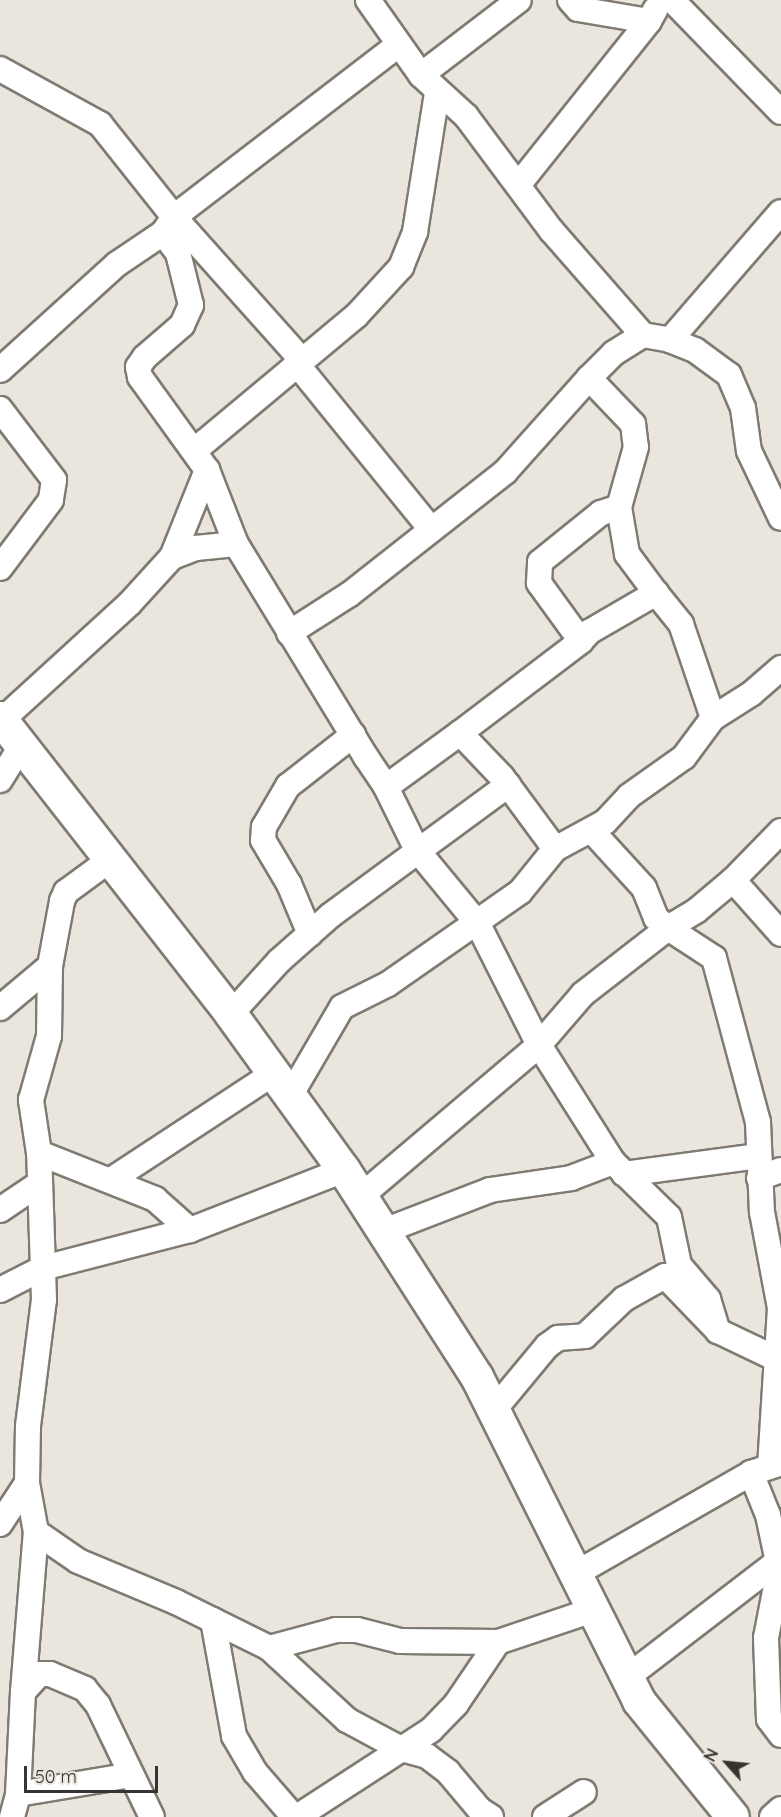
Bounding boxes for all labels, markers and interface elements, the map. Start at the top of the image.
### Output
north arrow [697,1733,757,1793]
text: N [699,1745,723,1765]
scale bar [27,1754,160,1792]
text: 50 m [35,1765,77,1788]

